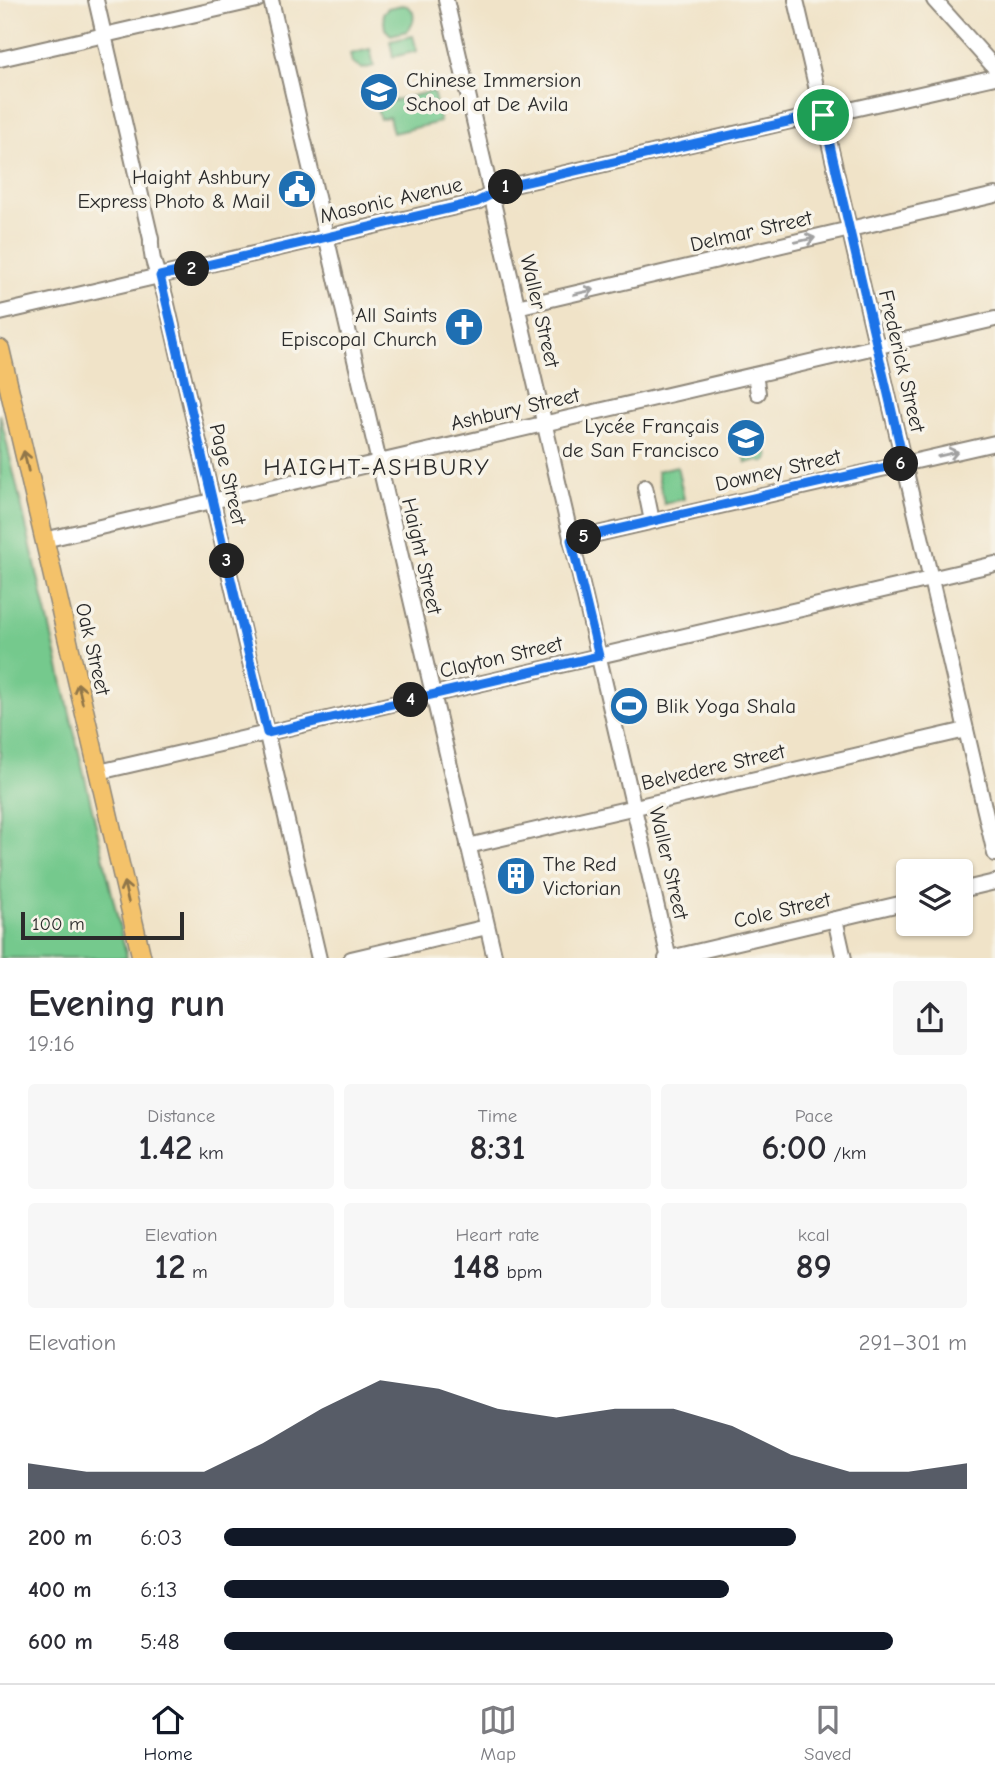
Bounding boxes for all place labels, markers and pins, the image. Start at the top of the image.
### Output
place label: Chinese Immersion School at De Avila [406,68,581,116]
school or university icon: Chinese Immersion School at De Avila [358,71,400,113]
pin [793,85,853,145]
place label: Haight Ashbury Express Photo & Mail [78,165,271,213]
public building icon: Haight Ashbury Express Photo & Mail [276,168,318,210]
pin: 1 [489,170,524,204]
pin: 2 [174,252,210,286]
place label: All Saints Episcopal Church [281,303,437,351]
church icon: All Saints Episcopal Church [443,306,485,348]
place label: Lycée Français de San Francisco [562,414,719,462]
school or university icon: Lycée Français de San Francisco [725,417,767,459]
pin: 6 [884,447,918,482]
pin: 5 [566,520,602,554]
pin: 3 [210,544,244,578]
pin: 4 [394,682,428,718]
sports icon: Blik Yoga Shala [608,685,650,727]
place label: Blik Yoga Shala [656,694,796,718]
place label: The Red Victorian [543,852,621,900]
building icon: The Red Victorian [495,855,537,897]

